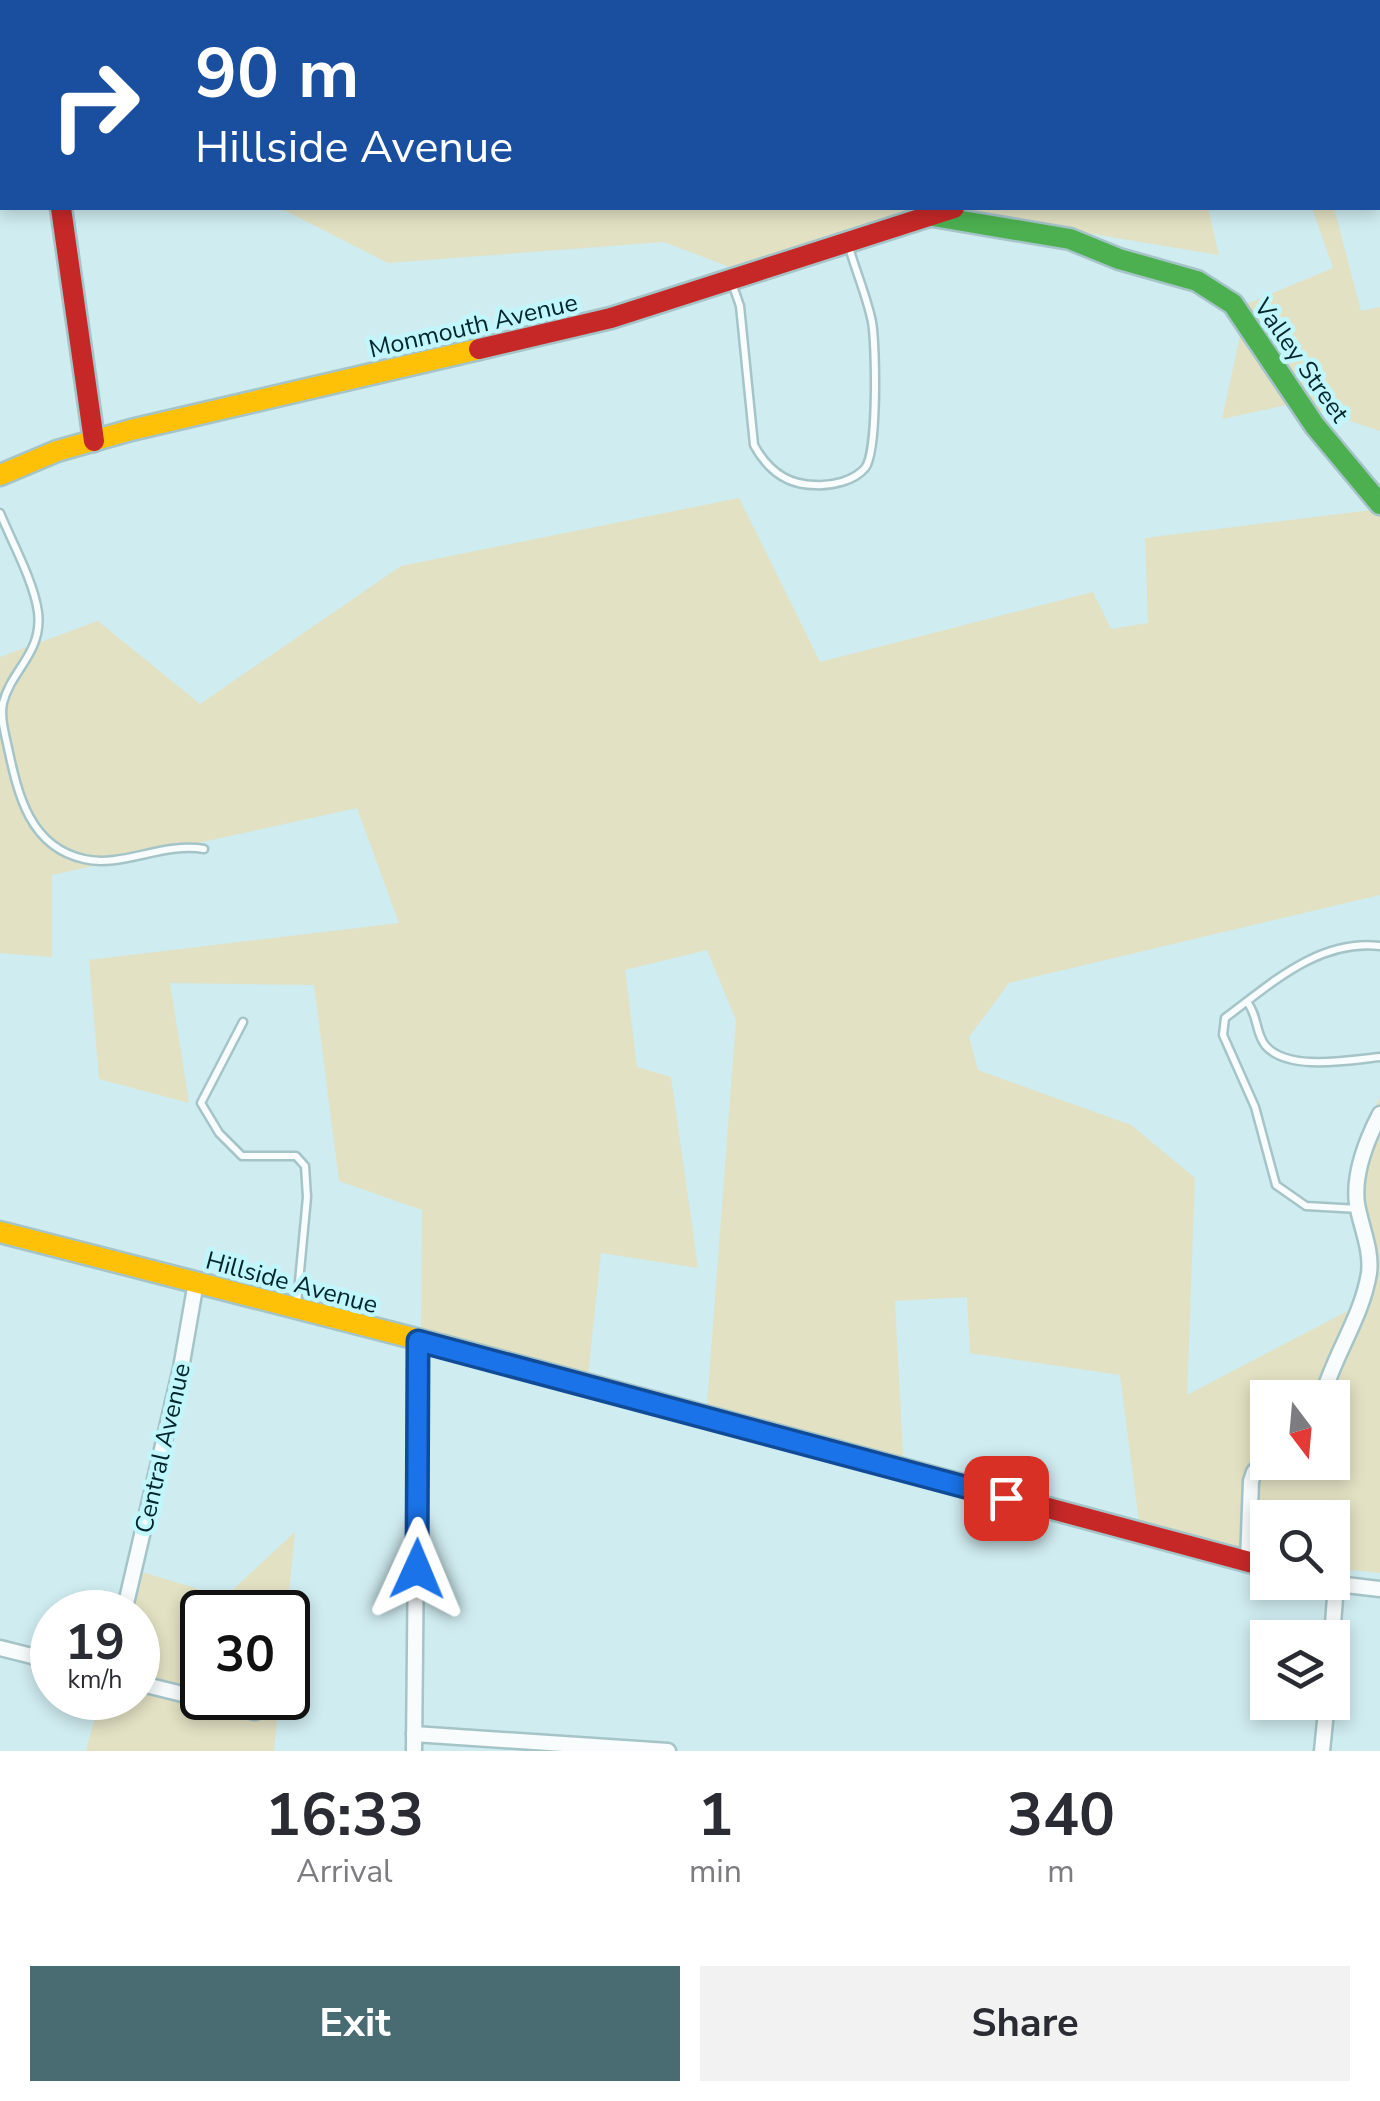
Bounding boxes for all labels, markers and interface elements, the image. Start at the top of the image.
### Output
text: 90 m [195,26,359,122]
icon: right [30,40,160,170]
text: Hillside Avenue [195,117,513,178]
street label: Monmouth Avenue [366,285,581,367]
street label: Valley Street [1245,291,1357,430]
street label: Hillside Avenue [202,1244,381,1322]
street label: Central Avenue [127,1360,199,1536]
north arrow [1250,1380,1350,1480]
map controls [1250,1380,1350,1720]
pin [964,1456,1049,1541]
icon: arrive [979,1471,1034,1526]
button: search [1250,1500,1350,1600]
position arrow [365,1517,469,1621]
speed limit sign: 30 [180,1590,310,1720]
text: 19 [65,1608,125,1677]
button: layers [1250,1620,1350,1720]
text: km/h [67,1663,123,1697]
text: 16:33 [265,1774,424,1856]
text: 1 [697,1774,733,1856]
text: 340 [1007,1774,1115,1856]
text: Arrival [296,1850,393,1893]
text: min [689,1850,742,1893]
text: m [1047,1850,1075,1893]
button: Exit [30,1966,680,2081]
button: Share [700,1966,1350,2081]

